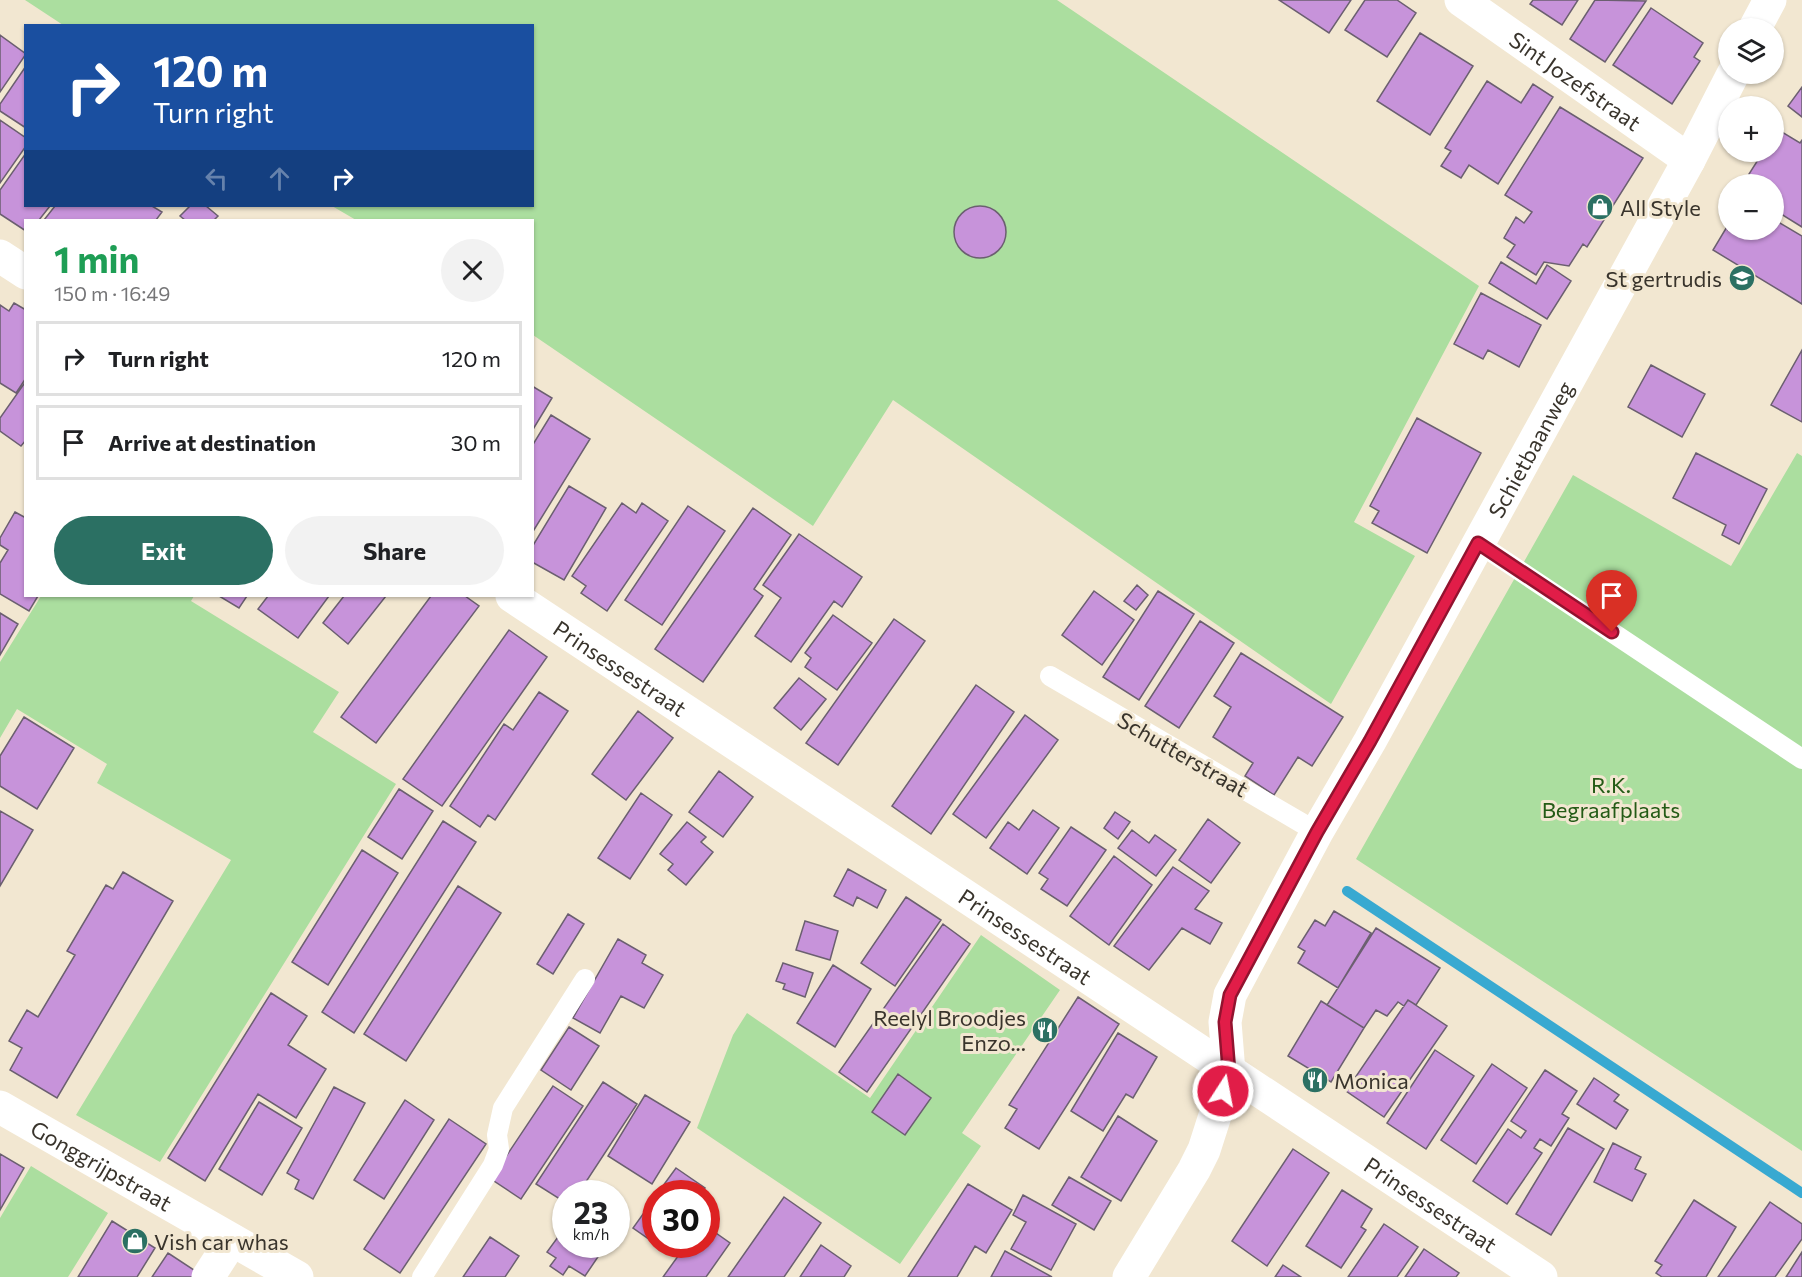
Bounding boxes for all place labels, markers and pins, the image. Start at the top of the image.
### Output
shop icon: All Style [1585,192,1615,222]
place label: All Style [1620,194,1701,221]
school or university icon: St gertrudis [1727,263,1757,293]
place label: St gertrudis [1606,265,1722,292]
pin [1586,570,1637,632]
place label: Reelyl Broodjes Enzo... [873,1004,1026,1056]
restaurant icon: Reelyl Broodjes Enzo... [1030,1015,1060,1045]
restaurant icon: Monica [1300,1065,1330,1095]
place label: Monica [1334,1067,1409,1094]
shop icon: Vish car whas [120,1226,150,1256]
place label: Vish car whas [154,1228,289,1255]

